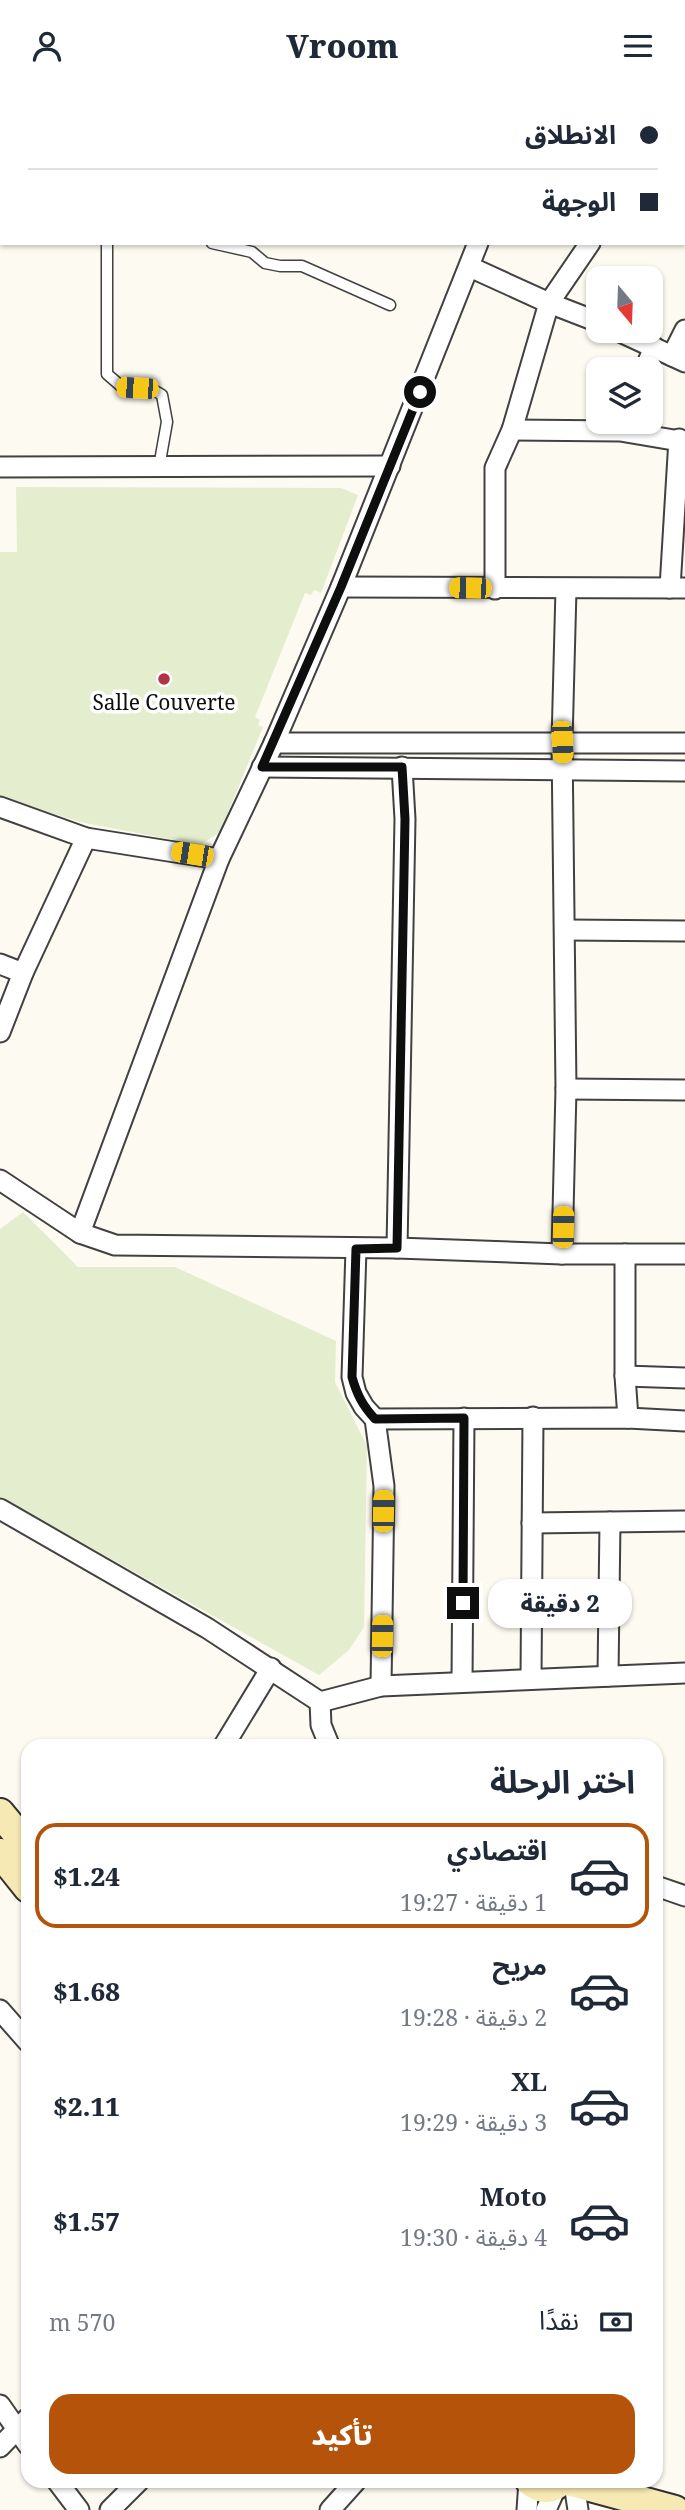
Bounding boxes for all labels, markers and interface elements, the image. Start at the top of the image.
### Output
text: Vroom [286,24,399,67]
icon: person [28,27,66,65]
icon: menu [619,27,657,65]
text: الانطلاق [525,116,616,152]
text: الوجهة [542,183,616,219]
north arrow [586,266,663,343]
map controls [586,266,663,434]
button: layers [586,357,663,434]
car [116,376,159,400]
route start [404,376,436,408]
car [449,577,492,599]
marker: Salle Couverte [156,671,172,687]
place label: Salle Couverte [92,688,236,716]
car [551,720,574,764]
car [170,840,215,868]
car [553,1206,574,1248]
car [373,1490,394,1532]
callout: 2 دقيقة [488,1579,631,1627]
route end [447,1587,479,1619]
text: 2 دقيقة [520,1587,600,1619]
car [372,1615,393,1657]
text: اختر الرحلة [490,1759,635,1802]
text: اقتصادي [447,1832,547,1868]
icon: car [568,1844,631,1907]
text: $1.24 [53,1858,120,1894]
text: 1 دقيقة · 19:27 [400,1886,547,1918]
text: مريح [492,1947,547,1983]
icon: car [568,1959,631,2022]
text: $1.68 [53,1973,120,2009]
text: 2 دقيقة · 19:28 [400,2001,547,2033]
text: XL [511,2063,547,2099]
icon: car [568,2074,631,2137]
text: $2.11 [53,2088,120,2124]
text: 3 دقيقة · 19:29 [400,2106,547,2138]
text: Moto [480,2178,547,2214]
icon: car [568,2189,631,2252]
text: $1.57 [53,2203,120,2239]
text: 4 دقيقة · 19:30 [400,2221,547,2253]
text: نقدًا [539,2302,579,2338]
icon: cash [597,2303,635,2341]
text: 570 m [49,2306,115,2338]
button: تأكيد [49,2394,635,2474]

